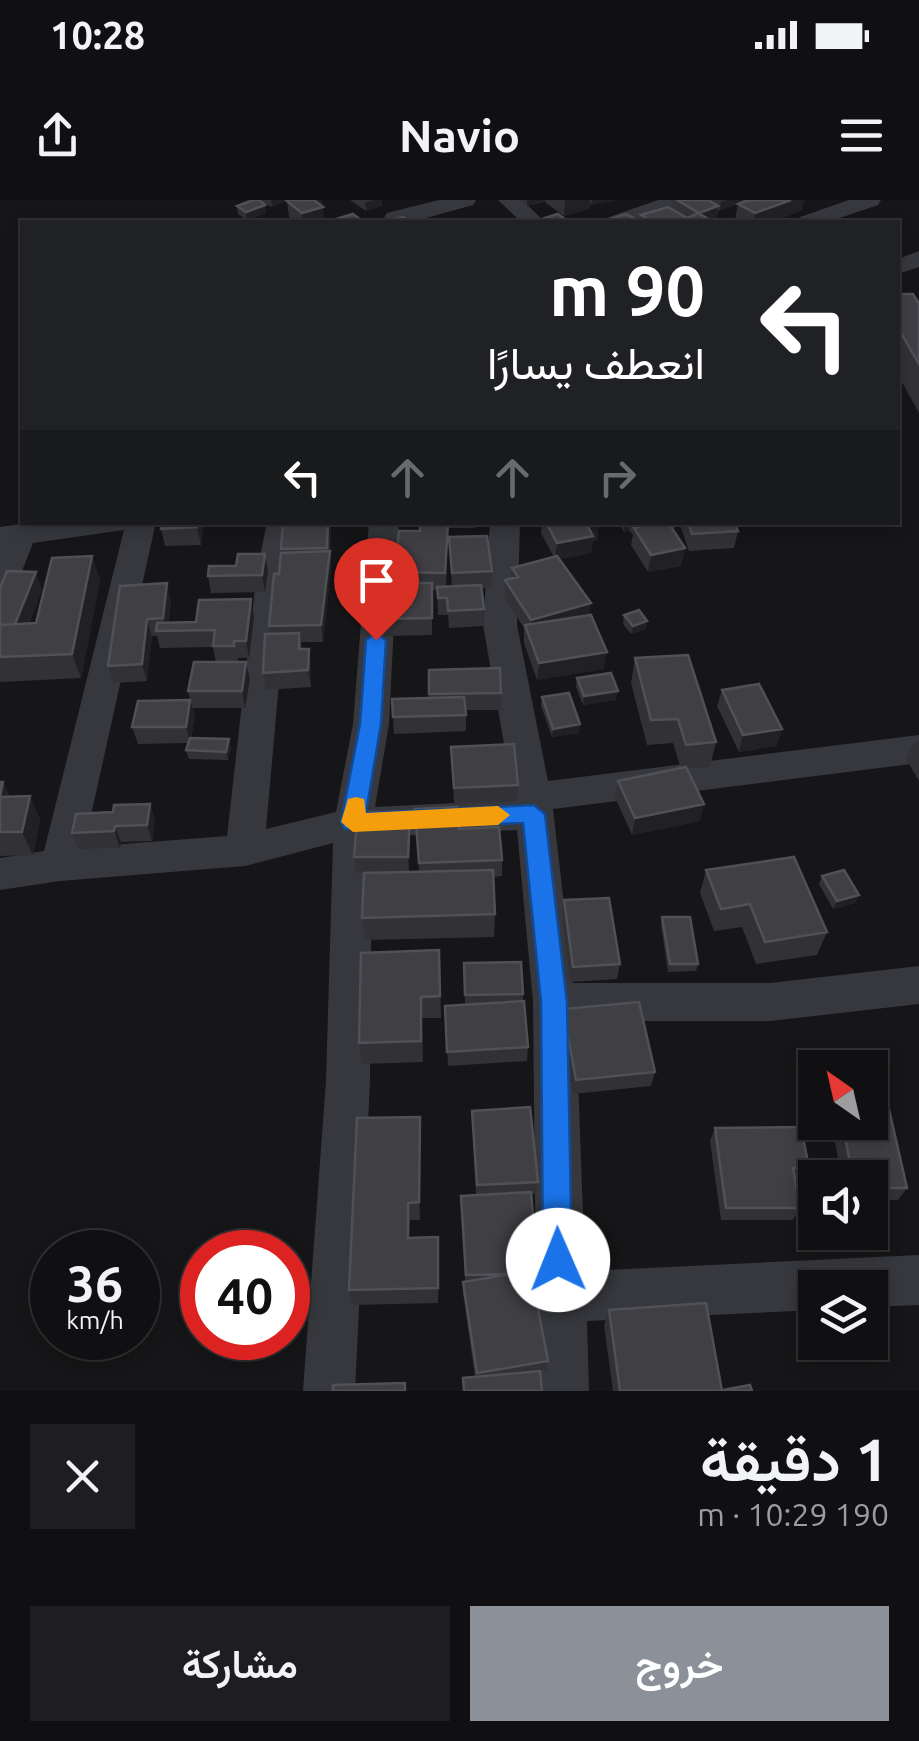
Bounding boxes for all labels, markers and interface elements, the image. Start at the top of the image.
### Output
text: 10:28 [50,14,145,56]
icon: share [30,108,85,163]
icon: menu [834,108,889,163]
text: Navio [399,110,520,161]
text: 90 m [549,251,705,329]
icon: left [740,260,870,390]
text: انعطف يسارًا [487,337,705,388]
icon: left [275,450,330,505]
icon: ahead [380,450,435,505]
icon: ahead [485,450,540,505]
icon: right [590,450,645,505]
pin [334,538,419,641]
icon: arrive [349,553,404,608]
north arrow [798,1050,888,1140]
map controls [798,1050,888,1360]
button: sound [798,1160,888,1250]
position arrow [506,1208,610,1312]
speed limit sign: 40 [180,1230,310,1360]
text: 36 [67,1255,123,1311]
button: layers [798,1270,888,1360]
text: km/h [66,1306,124,1334]
button: close [30,1424,135,1529]
text: 1 دقيقة [700,1425,889,1492]
text: 190 m · 10:29 [697,1496,889,1532]
button: مشاركة [30,1606,450,1721]
button: خروج [470,1606,889,1721]

